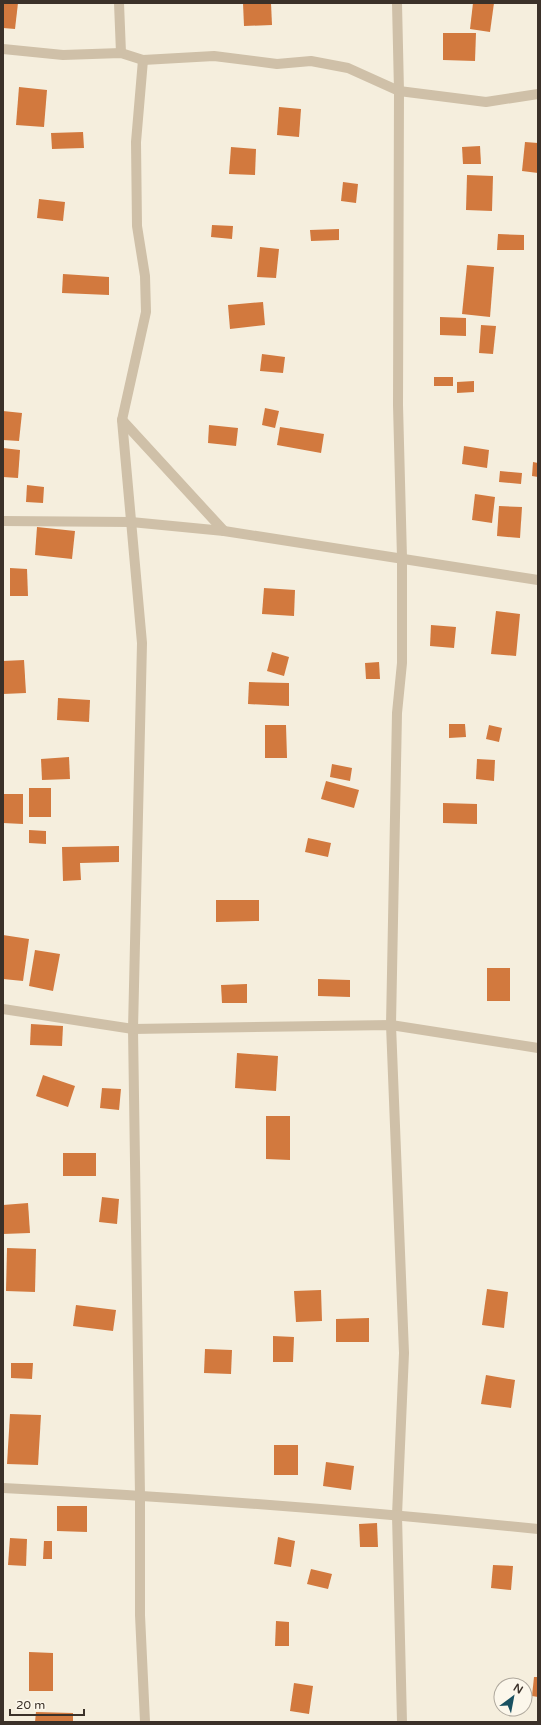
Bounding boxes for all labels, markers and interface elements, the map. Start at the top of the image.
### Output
north arrow [493,1677,533,1717]
text: N [511,1681,525,1697]
scale bar [10,1691,84,1717]
text: 20 m [16,1698,45,1712]

